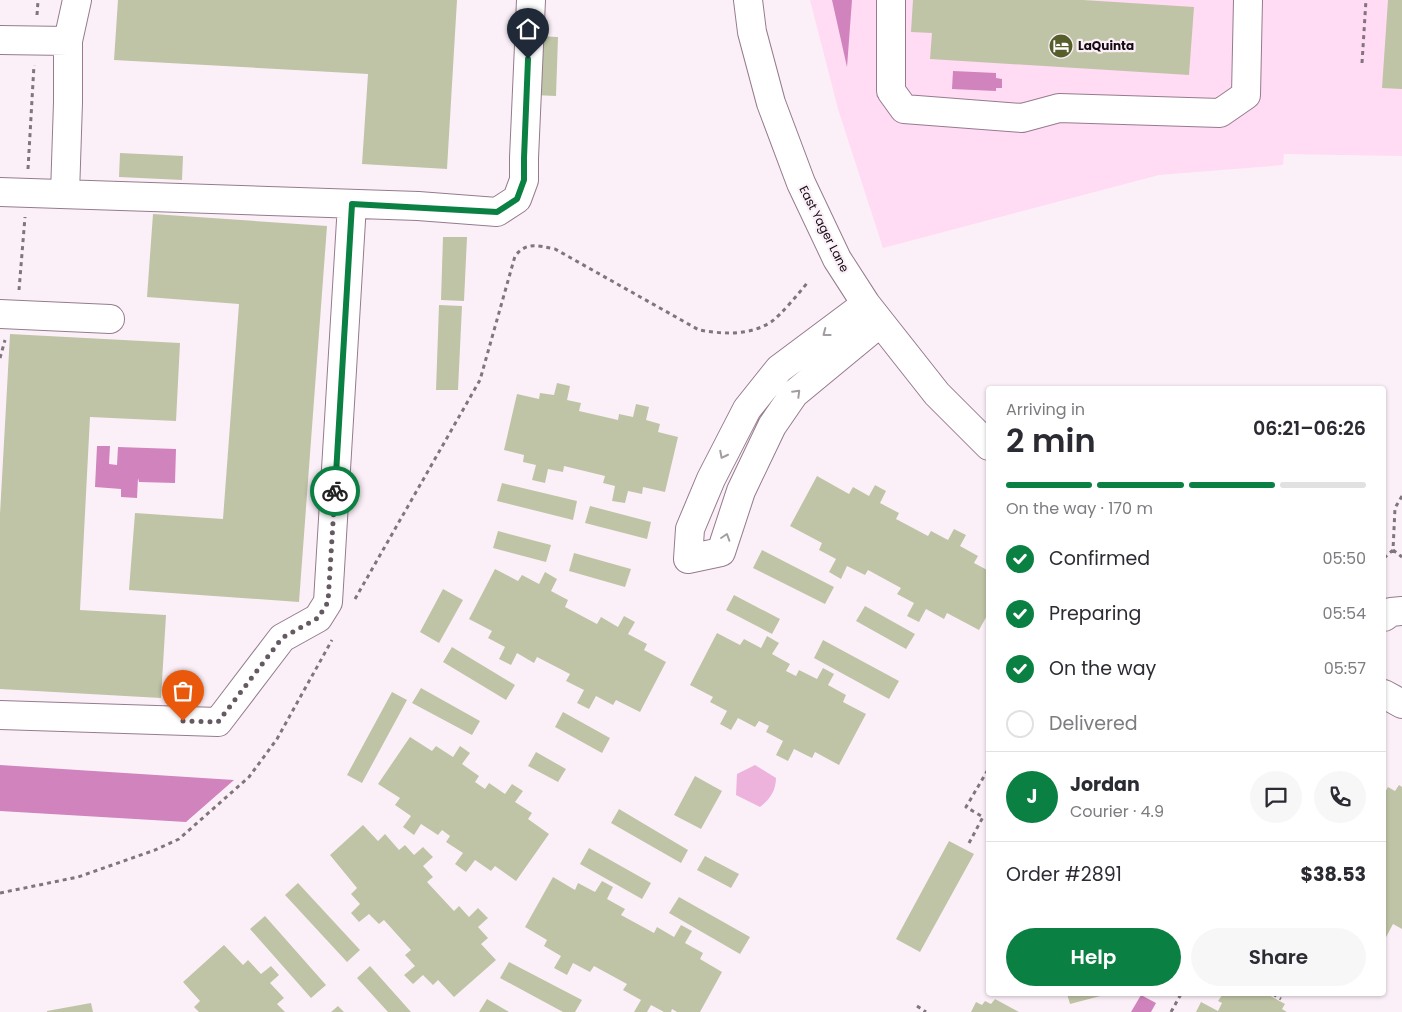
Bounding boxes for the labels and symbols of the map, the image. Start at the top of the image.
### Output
pin [507,8,549,59]
hotel icon: LaQuinta [1048,33,1074,59]
place label: LaQuinta [1078,37,1134,54]
street label: East Yager Lane [795,183,854,275]
one-way arrow [823,327,832,337]
one-way arrow [791,389,800,398]
one-way arrow [719,450,729,459]
courier [310,466,360,516]
one-way arrow [720,534,730,542]
pin [162,670,204,721]

